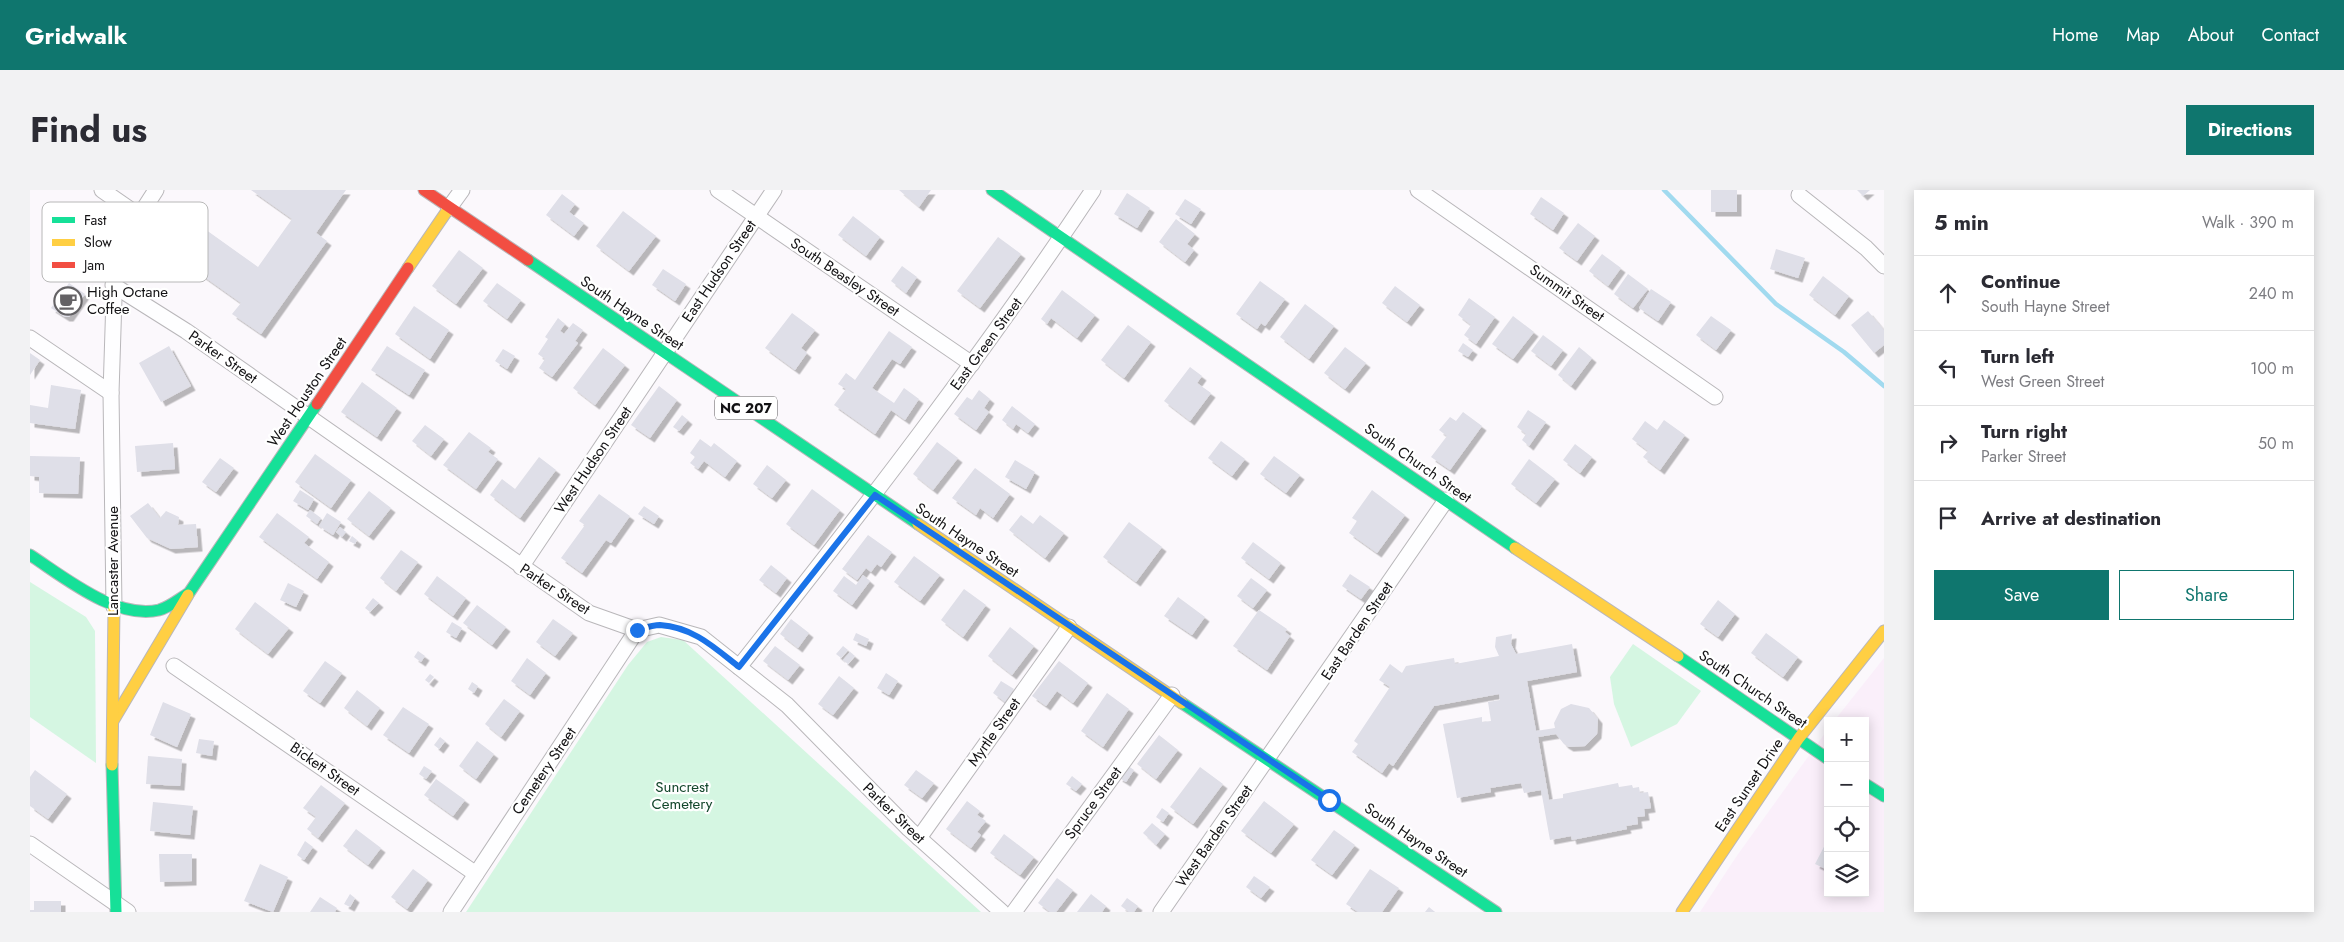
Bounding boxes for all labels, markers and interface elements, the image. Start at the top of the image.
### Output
text: Gridwalk [25,18,127,53]
text: Home [2052,22,2098,48]
text: Map [2126,22,2160,48]
text: About [2188,22,2233,48]
text: Contact [2261,22,2319,48]
text: Find us [30,105,147,155]
button: Directions [2186,105,2314,155]
legend [42,202,208,282]
text: 5 min [1934,208,1989,238]
text: Fast [84,210,107,230]
text: Walk · 390 m [2202,211,2294,234]
street label: East Hudson Street [677,215,762,327]
text: Slow [84,232,112,252]
street label: South Beasley Street [786,232,904,322]
text: Jam [82,255,105,275]
street label: Summit Street [1525,259,1609,327]
text: Continue [1981,268,2060,295]
street label: South Hayne Street [576,270,688,356]
icon: ahead [1934,279,1962,307]
place label: High Octane Coffee [87,281,168,320]
text: 240 m [2249,282,2294,305]
cafe icon: High Octane Coffee [53,286,83,316]
street label: East Green Street [945,293,1027,395]
text: South Hayne Street [1981,295,2110,318]
street label: Parker Street [184,325,262,389]
street label: West Houston Street [262,332,352,451]
text: Turn left [1981,343,2054,370]
icon: left [1934,354,1962,382]
text: 100 m [2250,357,2294,380]
text: West Green Street [1981,370,2104,393]
road number: NC 207 [715,397,777,420]
street label: West Hudson Street [549,402,637,518]
street label: South Church Street [1360,418,1476,509]
text: Turn right [1981,418,2067,445]
icon: right [1934,429,1962,457]
text: 50 m [2258,432,2294,455]
text: Parker Street [1981,445,2066,468]
street label: South Hayne Street [911,497,1023,583]
icon: arrive [1934,504,1962,532]
text: Arrive at destination [1981,505,2161,532]
street label: Lancaster Avenue [102,506,124,616]
street label: Parker Street [516,558,595,620]
button: Save [1934,570,2109,620]
button: Share [2119,570,2294,620]
street label: East Barden Street [1316,577,1398,685]
route end [626,619,649,642]
street label: South Church Street [1694,644,1812,734]
street label: Myrtle Street [962,693,1026,771]
map controls [1824,717,1869,897]
button: + [1824,717,1869,762]
street label: Cemetery Street [507,723,582,819]
street label: East Sunset Drive [1709,734,1789,836]
street label: Bickett Street [286,737,365,801]
street label: Spruce Street [1059,762,1127,844]
button: − [1824,762,1869,807]
park label: Suncrest Cemetery [652,776,713,815]
street label: Parker Street [858,777,931,849]
street label: West Barden Street [1170,780,1258,892]
route start [1318,789,1341,812]
street label: South Hayne Street [1360,797,1472,883]
button: locate [1824,807,1869,852]
button: layers [1824,852,1869,897]

